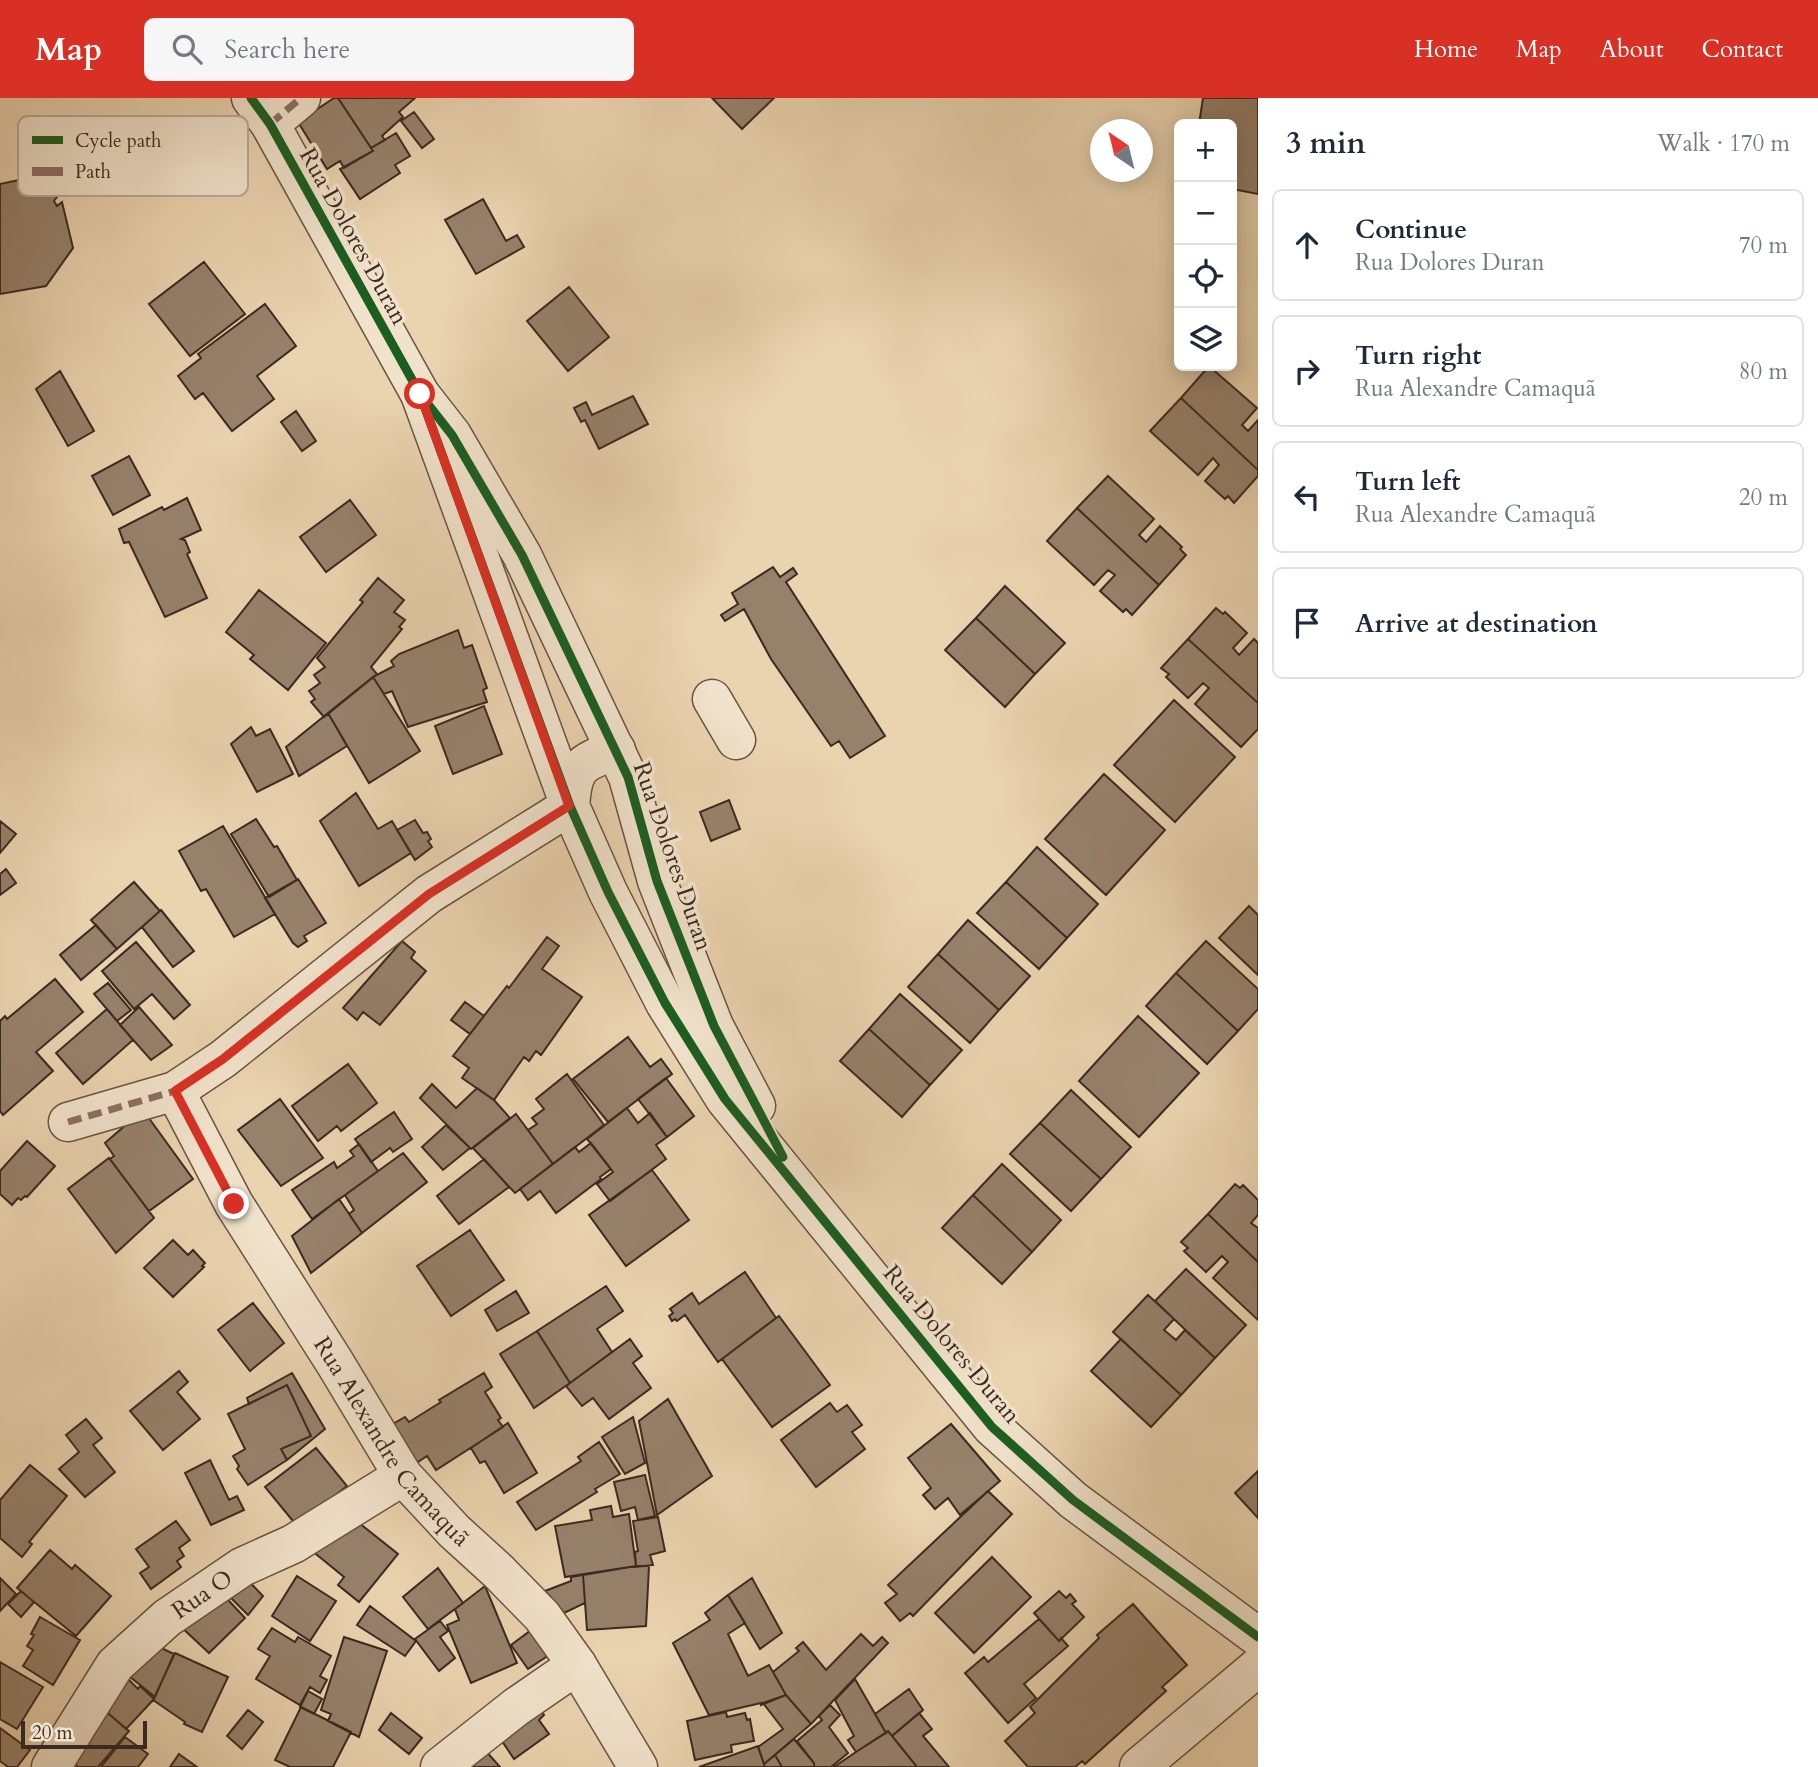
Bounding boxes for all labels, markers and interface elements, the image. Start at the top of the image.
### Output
search box [144,18,634,81]
text: Map [35,27,102,72]
icon: search [168,30,206,68]
text: Search here [224,32,350,67]
text: Home [1414,33,1478,66]
text: Map [1516,33,1562,66]
text: About [1600,33,1664,66]
text: Contact [1702,33,1783,66]
legend [18,116,248,196]
north arrow [1090,119,1153,182]
map controls [1174,119,1237,371]
button: + [1174,119,1237,182]
text: 3 min [1286,123,1366,164]
text: Cycle path [75,128,162,154]
text: Walk · 170 m [1657,128,1790,159]
street label: Rua Dolores Duran [291,142,416,331]
text: Path [75,159,111,185]
button: − [1174,182,1237,245]
text: Continue [1355,212,1467,247]
icon: ahead [1288,226,1326,264]
text: 70 m [1739,230,1788,261]
button: locate [1174,245,1237,308]
text: Rua Dolores Duran [1355,247,1545,278]
button: layers [1174,308,1237,371]
text: Turn right [1355,338,1482,373]
icon: right [1288,352,1326,390]
text: 80 m [1739,356,1788,387]
text: Rua Alexandre Camaquã [1355,373,1596,404]
route start [404,378,435,409]
text: Turn left [1355,464,1460,499]
icon: left [1288,478,1326,516]
text: 20 m [1739,482,1788,513]
text: Rua Alexandre Camaquã [1355,499,1596,530]
icon: arrive [1288,604,1326,642]
text: Arrive at destination [1355,606,1598,641]
street label: Rua Dolores Duran [625,757,720,955]
route end [218,1188,249,1219]
street label: Rua Dolores Duran [875,1258,1028,1431]
street label: Rua Alexandre Camaquã [305,1330,477,1555]
street label: Rua O [165,1562,240,1627]
scale bar [21,1718,147,1750]
text: 20 m [32,1720,73,1746]

